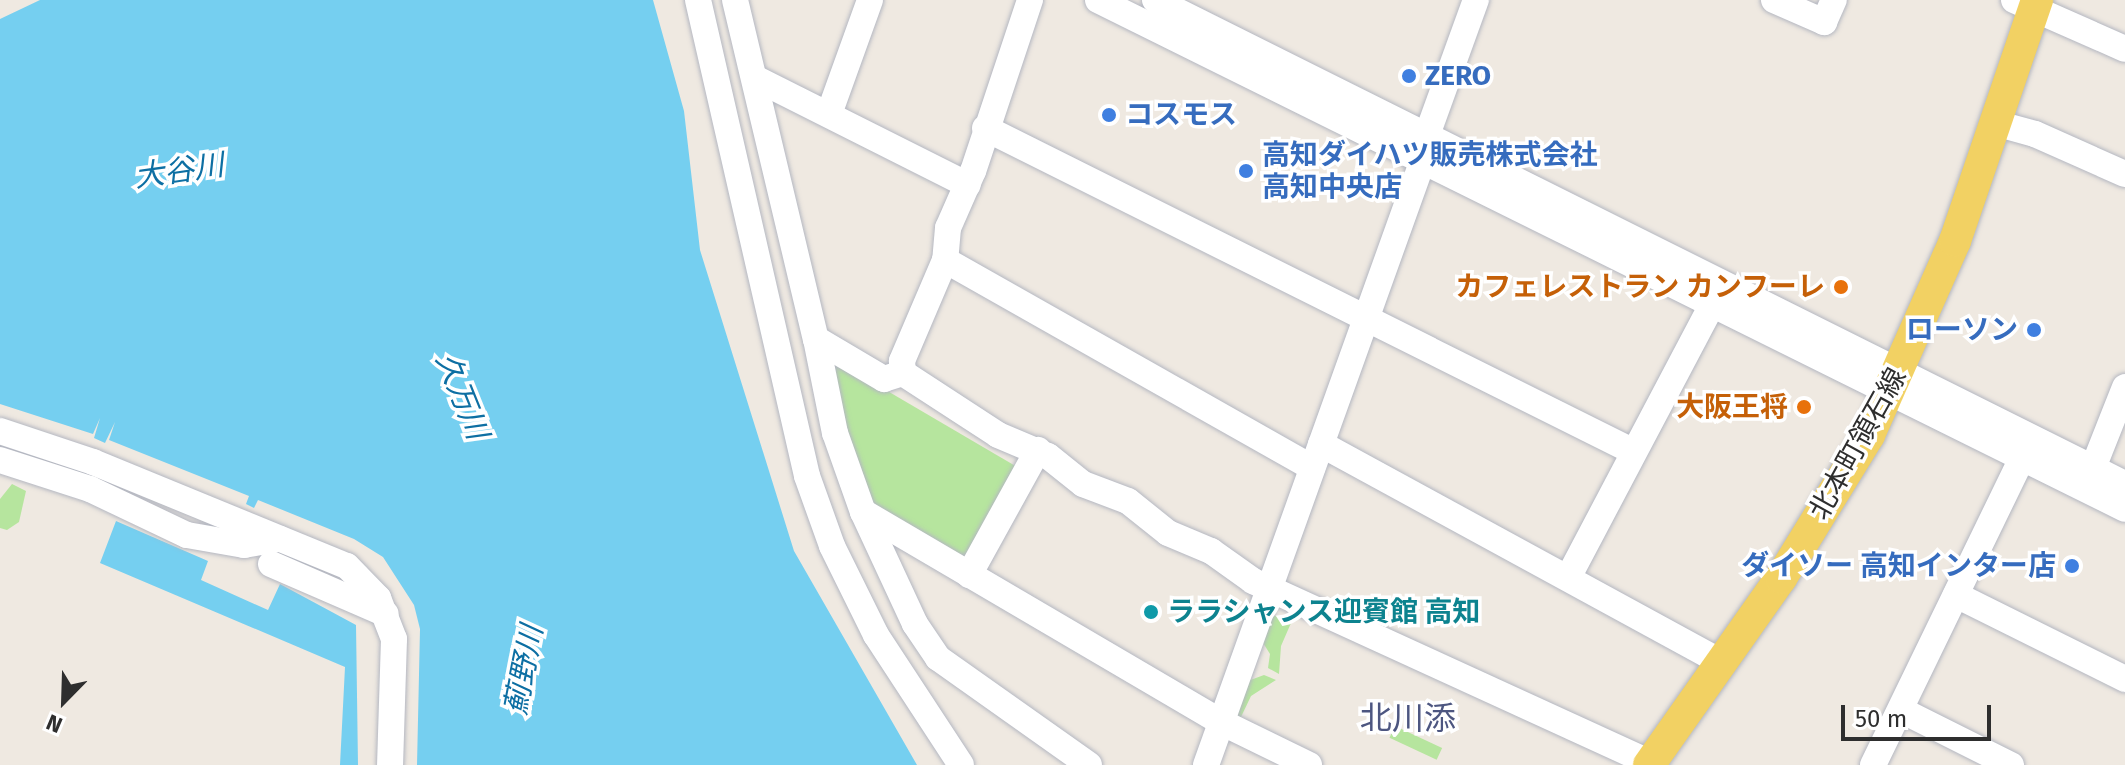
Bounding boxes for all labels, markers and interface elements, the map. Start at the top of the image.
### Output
place label: ZERO [1425,59,1491,93]
marker: ZERO [1400,67,1418,85]
place label: コスモス [1125,98,1237,132]
marker: コスモス [1100,106,1118,124]
place label: 高知ダイハツ販売株式会社 高知中央店 [1262,138,1598,204]
water label: 大谷川 [132,147,226,195]
marker: 高知ダイハツ販売株式会社 高知中央店 [1237,162,1255,180]
place label: カフェレストラン カンフーレ [1454,270,1825,304]
marker: カフェレストラン カンフーレ [1832,278,1850,296]
place label: ローソン [1906,313,2018,347]
marker: ローソン [2025,321,2043,339]
water label: 久万川 [428,348,496,444]
street label: 北本町領石線 [1803,362,1913,526]
place label: 大阪王将 [1676,390,1788,424]
marker: 大阪王将 [1795,398,1813,416]
place label: ダイソー 高知インター店 [1741,549,2056,583]
marker: ダイソー 高知インター店 [2063,557,2081,575]
place label: ララシャンス迎賓館 高知 [1167,595,1482,629]
marker: ララシャンス迎賓館 高知 [1142,603,1160,621]
water label: 薊野川 [498,622,550,718]
north arrow [24,661,104,741]
scale bar [1845,689,1995,739]
district label: 北川添 [1360,699,1456,737]
text: 50 m [1855,705,1907,733]
text: N [42,708,66,739]

